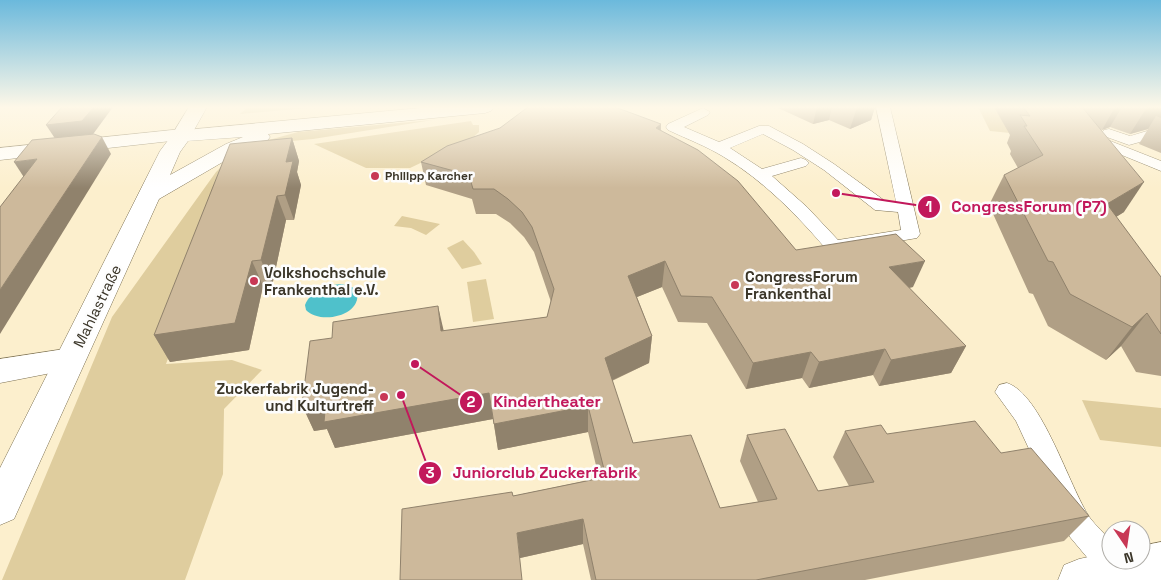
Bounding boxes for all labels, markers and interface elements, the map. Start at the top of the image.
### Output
place label: Philipp Karcher [385,168,473,184]
marker: Philipp Karcher [369,170,381,182]
callout: CongressForum (P7) [917,191,1117,222]
text: CongressForum (P7) [951,196,1107,217]
text: 1 [926,197,932,216]
street label: Mahlastraße [69,261,125,351]
place label: Volkshochschule Frankenthal e.V. [264,263,387,299]
place label: CongressForum Frankenthal [745,267,858,303]
marker: Volkshochschule Frankenthal e.V. [248,275,260,287]
marker: CongressForum Frankenthal [729,279,741,291]
place label: Zuckerfabrik Jugend- und Kulturtreff [217,379,375,415]
callout: Kindertheater [458,386,611,417]
marker: Zuckerfabrik Jugend- und Kulturtreff [378,391,390,403]
text: Kindertheater [493,391,601,412]
text: 2 [467,392,476,411]
callout: Juniorclub Zuckerfabrik [418,457,648,488]
text: Juniorclub Zuckerfabrik [452,462,638,483]
text: 3 [425,463,435,482]
north arrow [1101,520,1151,570]
text: N [1122,548,1136,567]

